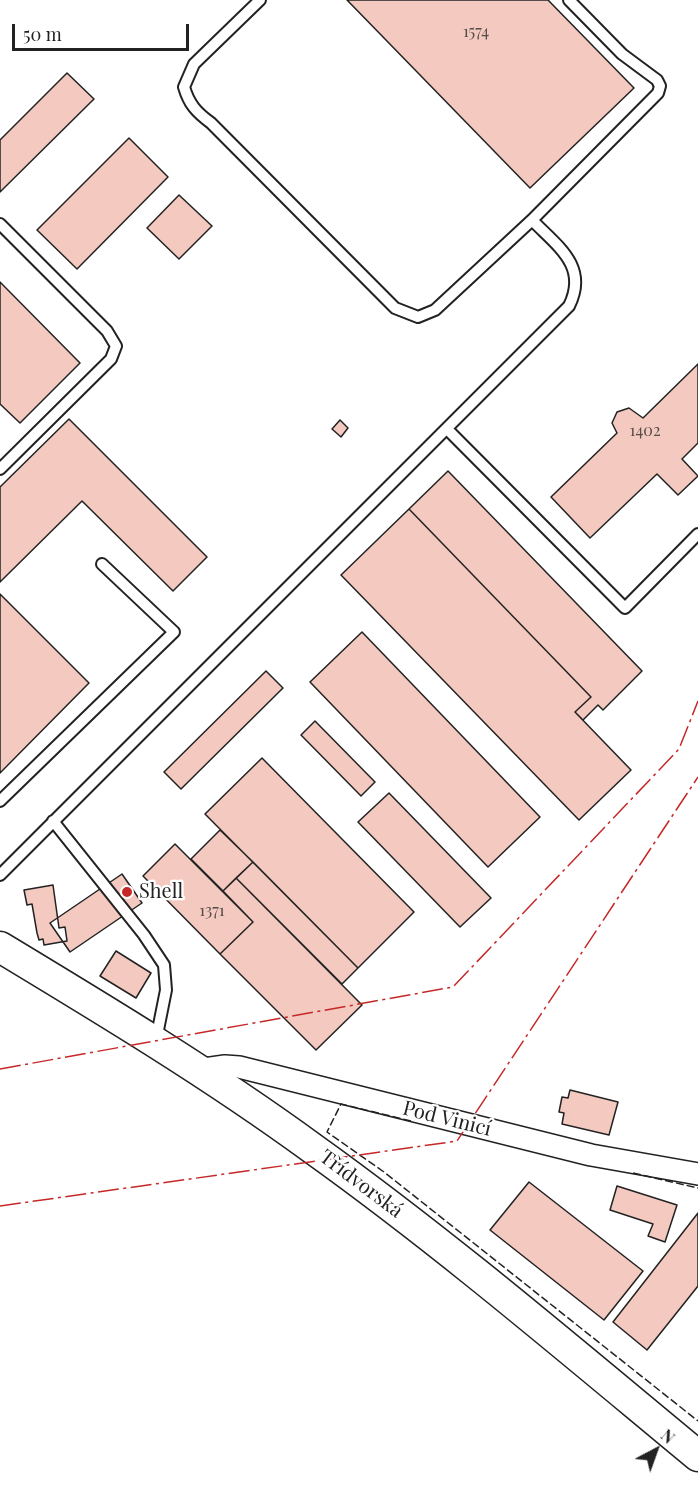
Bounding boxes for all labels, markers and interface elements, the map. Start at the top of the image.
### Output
scale bar [15,12,192,50]
text: 50 m [23,22,62,46]
house number: 1574 [463,22,489,42]
house number: 1402 [629,421,661,441]
place label: Shell [139,880,183,904]
marker: Shell [120,885,134,899]
house number: 1371 [199,901,225,921]
street label: Pod Vinicí [400,1096,494,1142]
street label: Třídvorská [315,1145,407,1223]
north arrow [626,1420,686,1480]
text: N [657,1424,679,1448]

